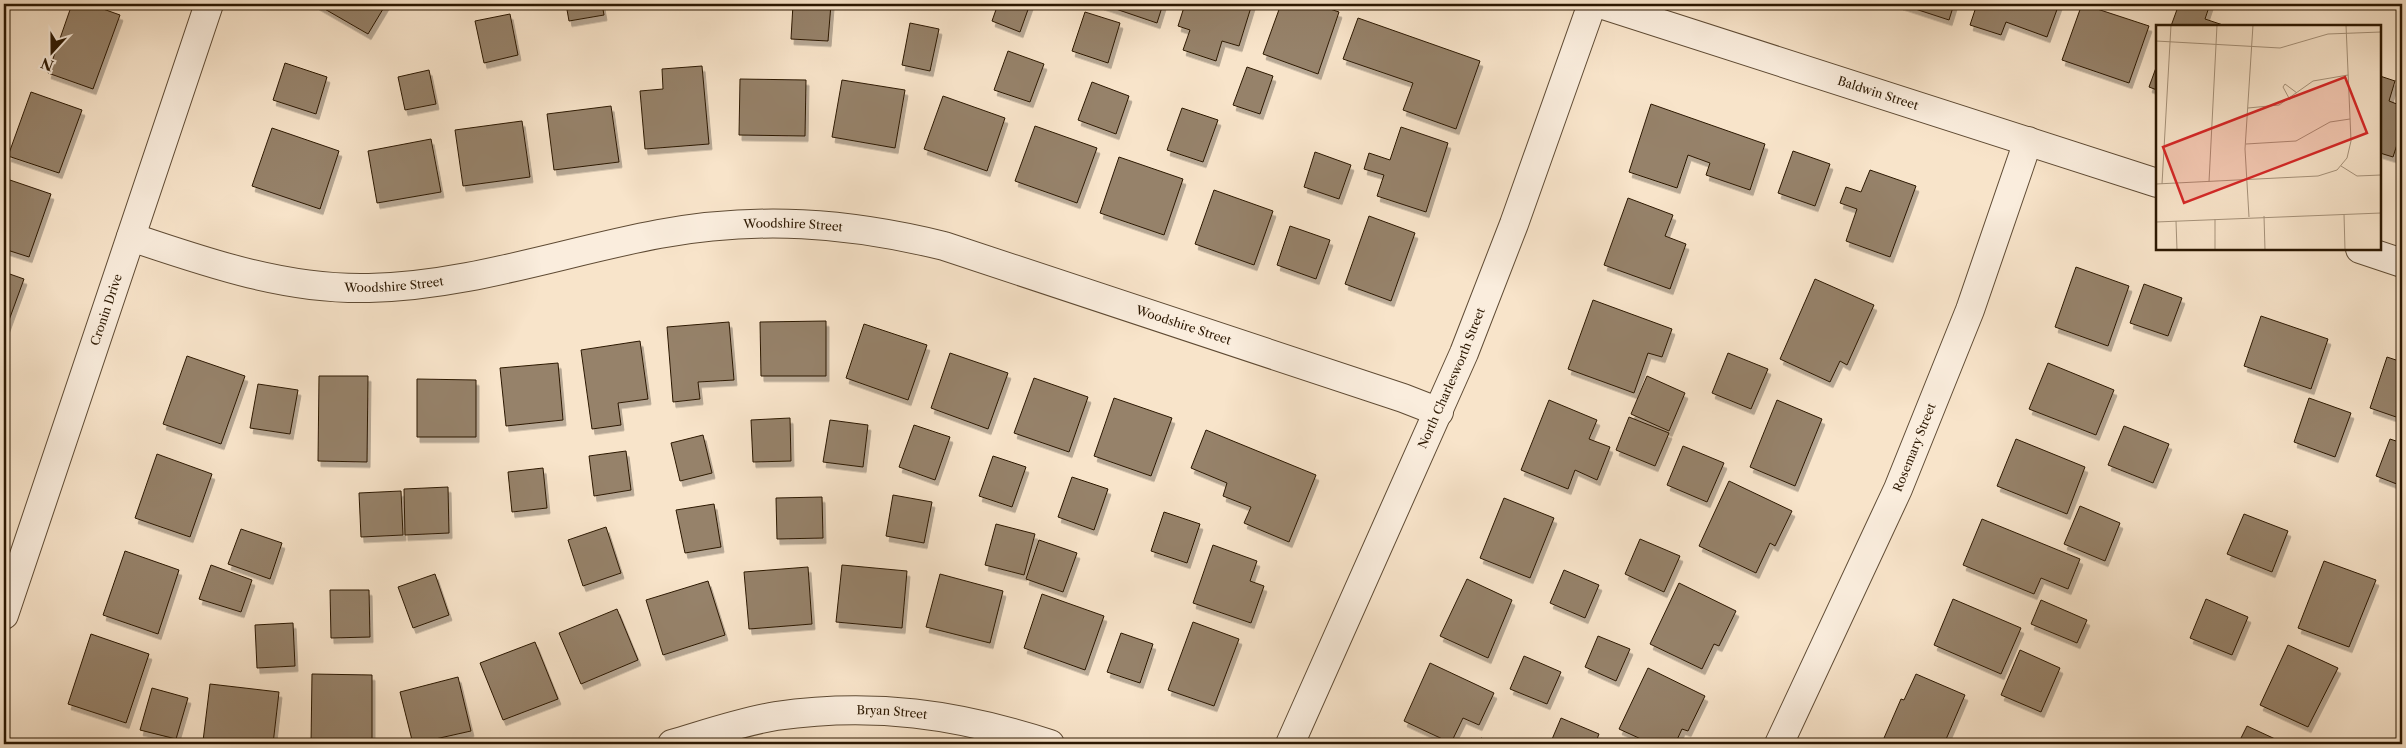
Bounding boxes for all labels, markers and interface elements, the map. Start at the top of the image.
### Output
inset map [2156,25,2381,250]
north arrow [28,28,78,78]
text: N [38,54,56,75]
street label: Baldwin Street [1836,73,1921,113]
street label: Woodshire Street [742,216,844,235]
street label: Cronin Drive [87,272,125,347]
street label: Woodshire Street [343,273,445,295]
street label: Woodshire Street [1133,302,1234,348]
street label: North Charlesworth Street [1414,305,1488,451]
street label: Rosemary Street [1890,400,1939,494]
street label: Bryan Street [856,702,929,722]

